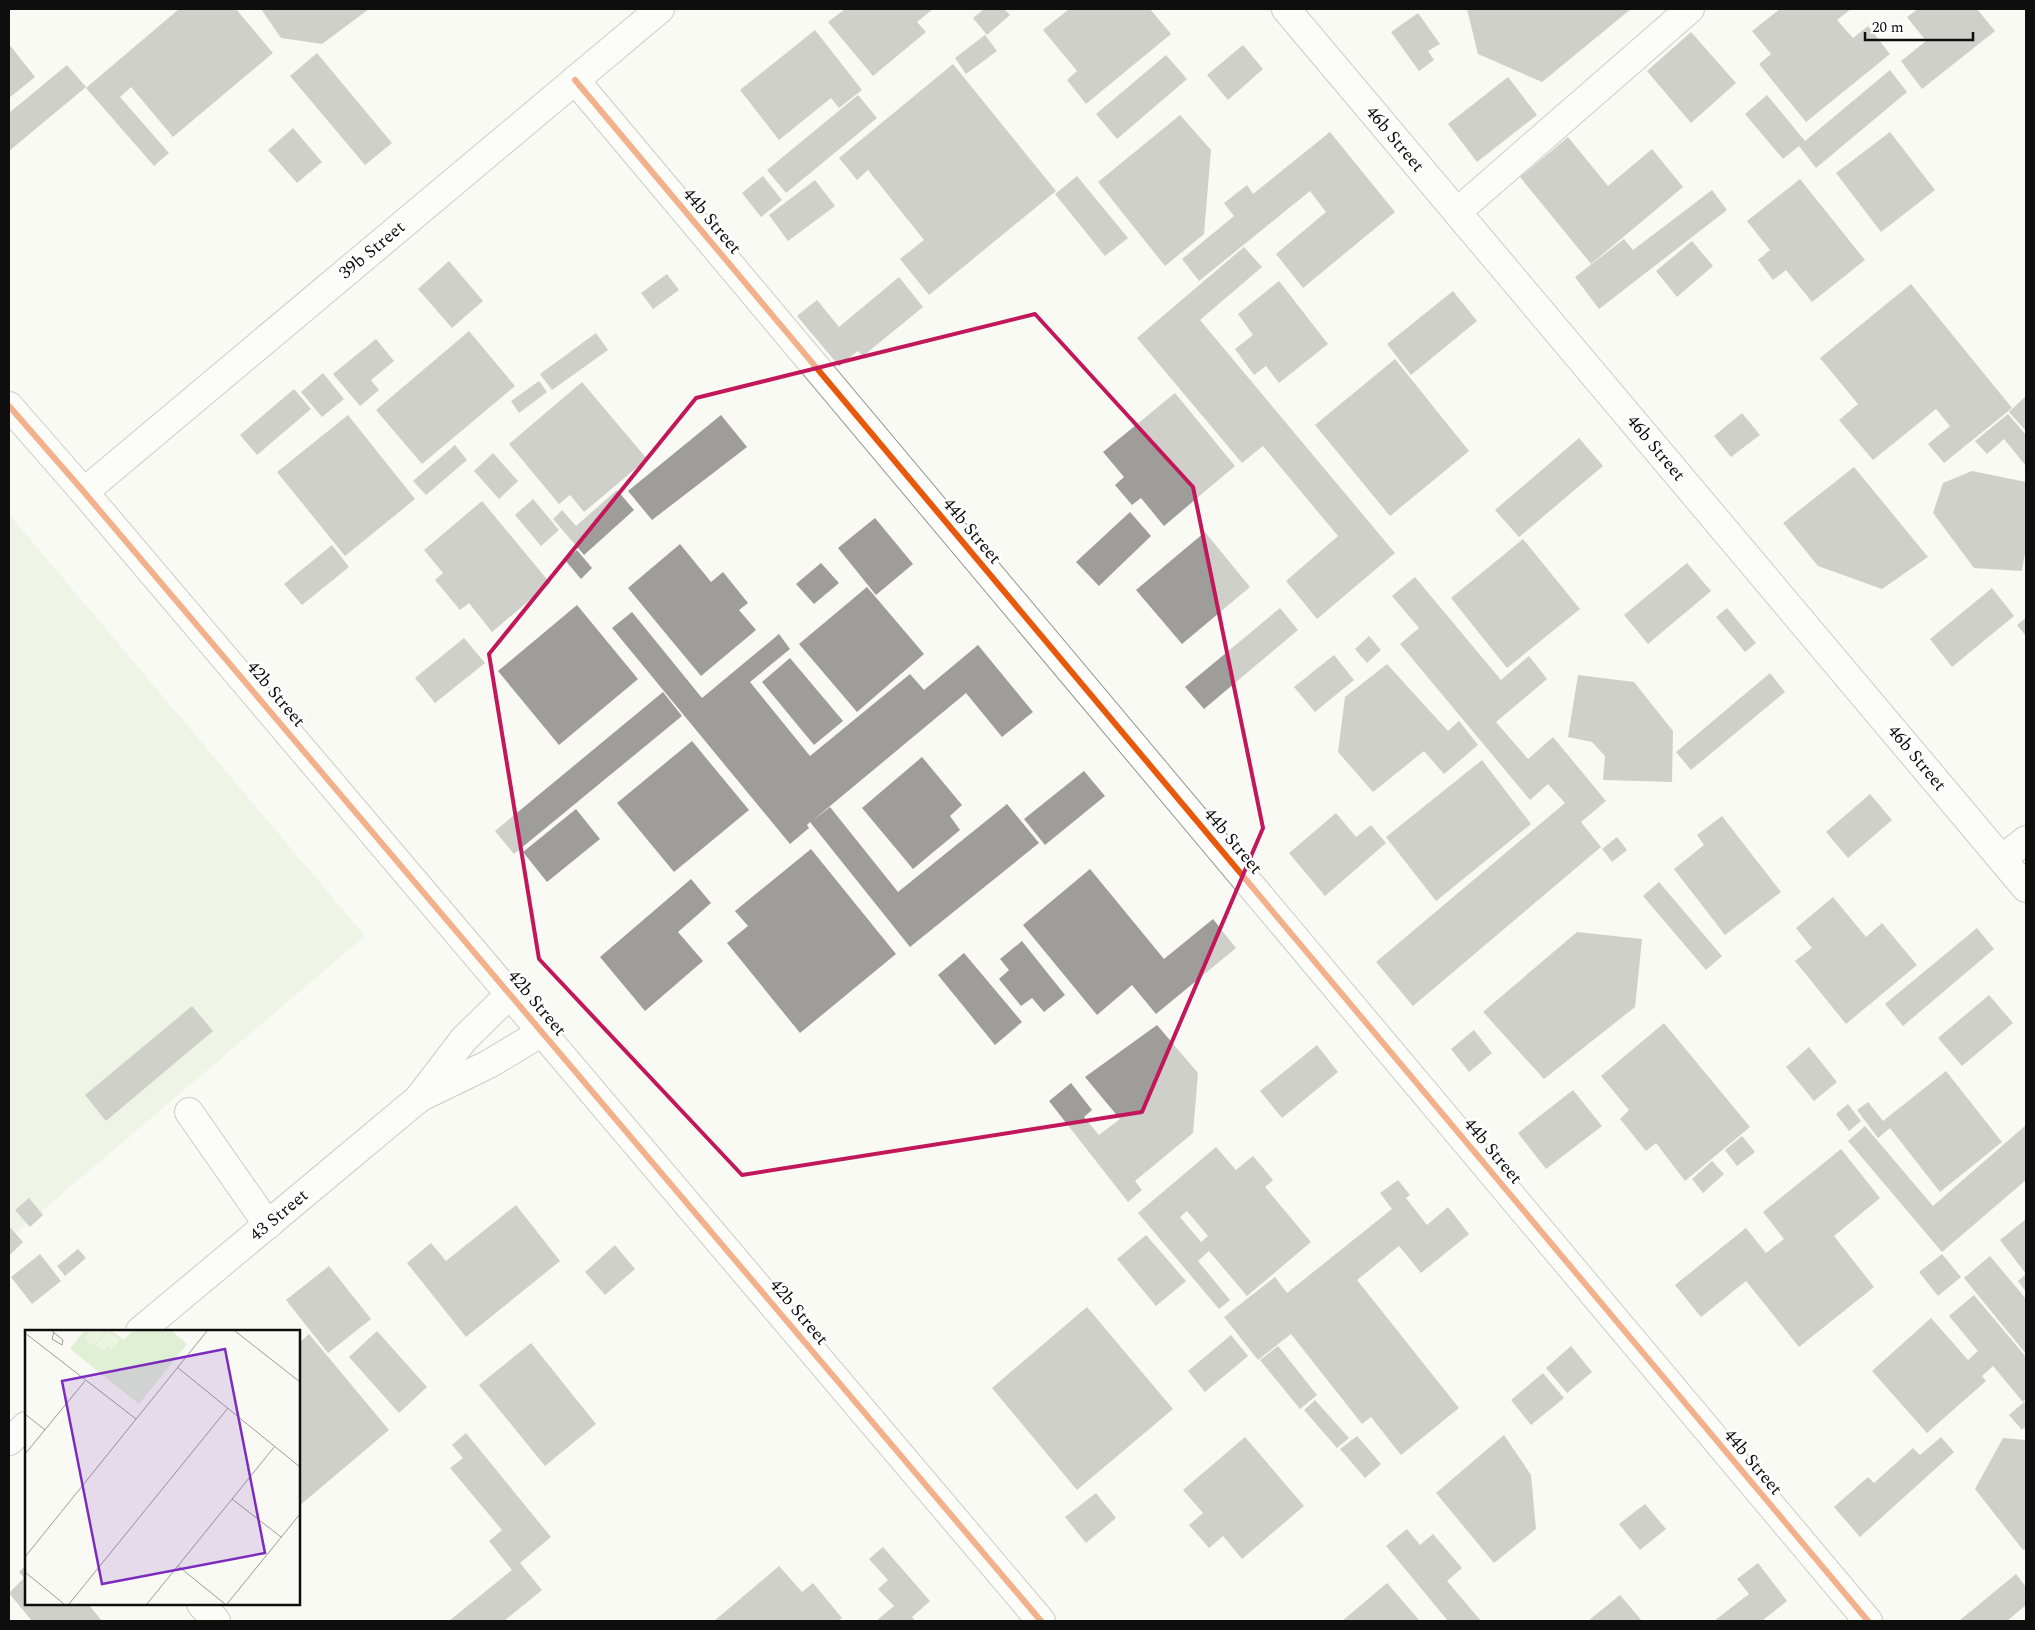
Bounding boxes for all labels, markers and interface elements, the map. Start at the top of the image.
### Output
scale bar [1865,10,1972,42]
text: 20 m [1872,16,1904,39]
street label: 46b Street [1359,100,1431,178]
street label: 44b Street [676,182,748,260]
street label: 39b Street [333,214,411,286]
street label: 46b Street [1620,409,1692,487]
street label: 44b Street [936,492,1008,570]
street label: 42b Street [240,655,312,733]
street label: 46b Street [1881,719,1953,797]
street label: 44b Street [1197,802,1269,880]
street label: 42b Street [501,964,573,1042]
street label: 44b Street [1457,1112,1529,1190]
street label: 43 Street [244,1182,314,1248]
street label: 42b Street [763,1273,835,1351]
inset map [25,1330,300,1605]
street label: 44b Street [1717,1423,1789,1501]

